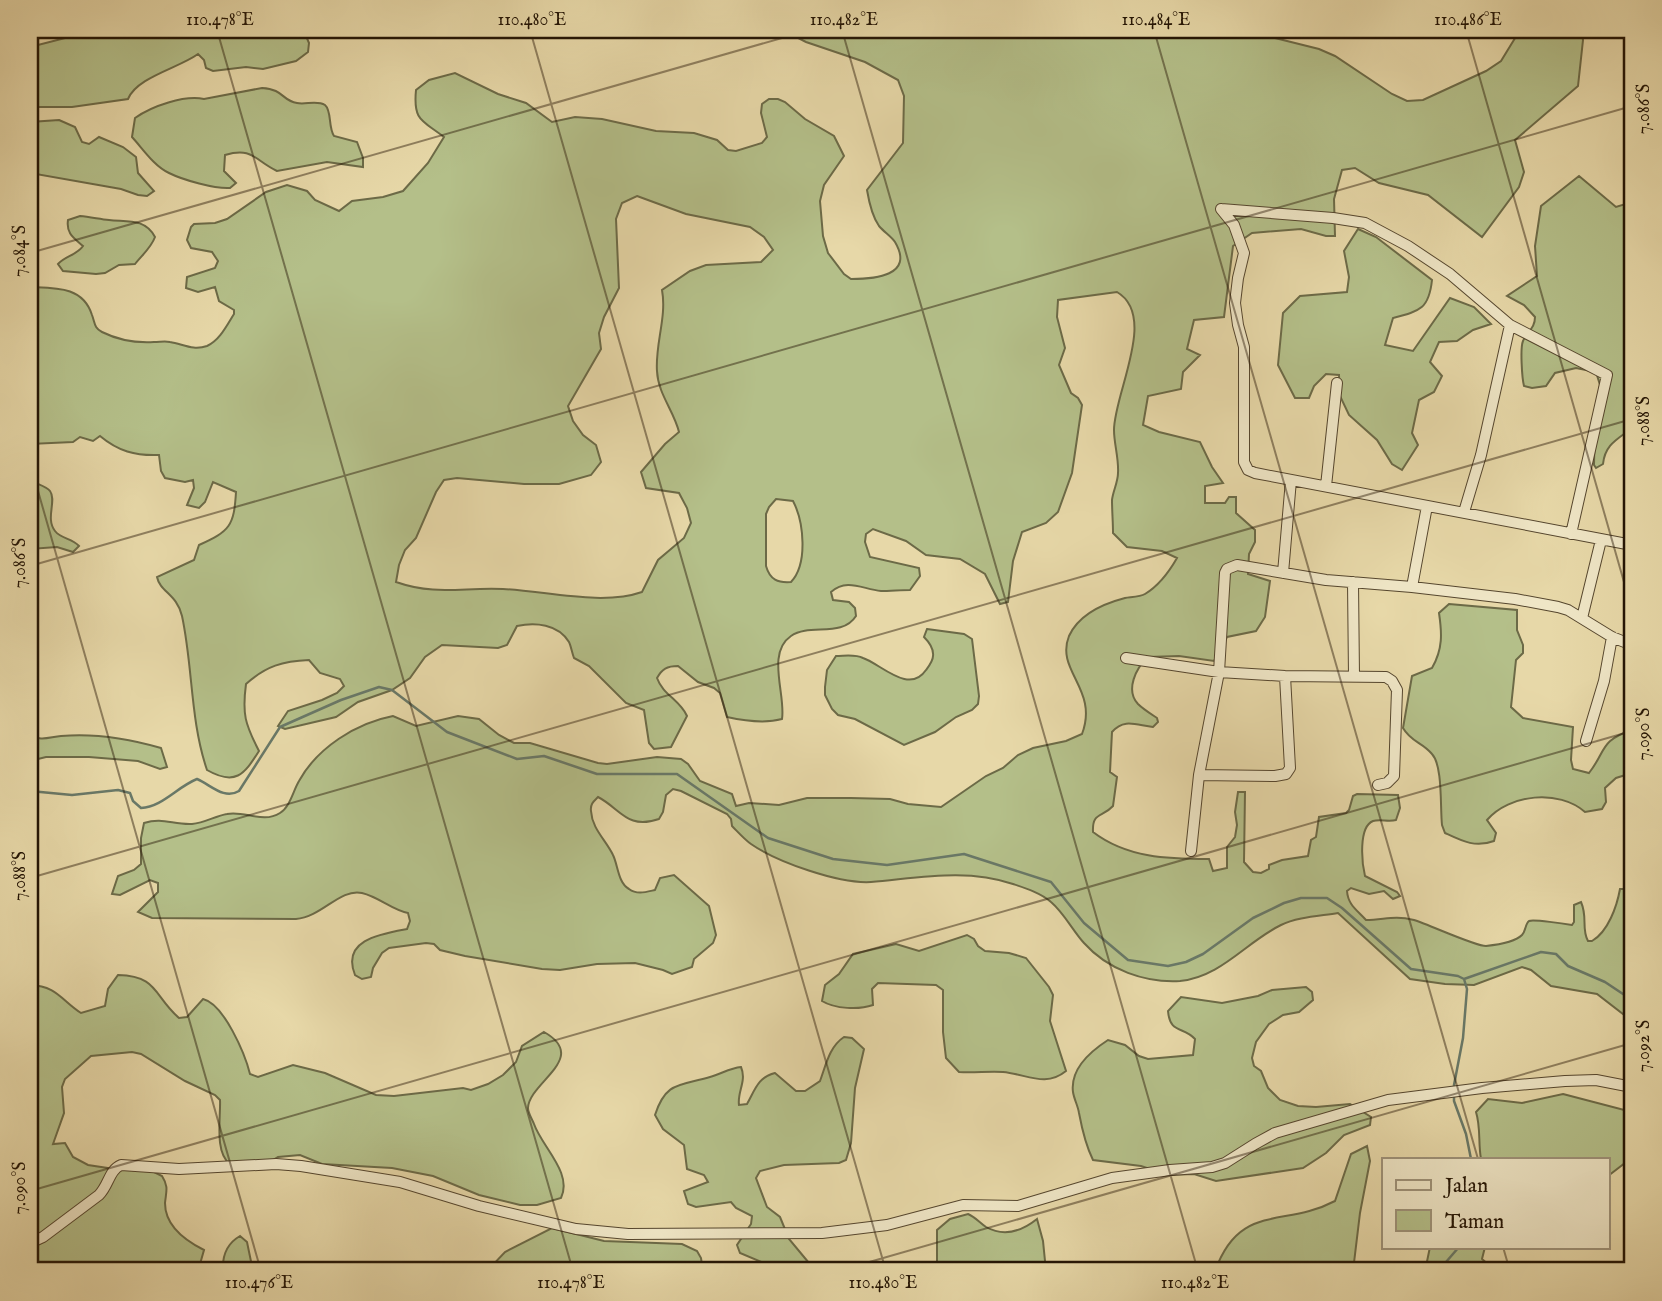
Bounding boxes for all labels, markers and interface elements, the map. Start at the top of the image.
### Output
text: 110.478°E [186,9,254,32]
text: 110.480°E [497,9,567,32]
text: 110.482°E [810,9,878,32]
text: 110.484°E [1121,9,1191,32]
text: 110.486°E [1434,9,1502,32]
text: 7.086°S [1633,84,1656,134]
text: 7.084°S [9,225,32,277]
text: 7.088°S [1633,396,1656,446]
text: 7.086°S [9,538,32,588]
text: 7.090°S [1633,708,1656,760]
text: 7.088°S [9,851,32,901]
text: 7.092°S [1633,1020,1656,1072]
legend [1382,1158,1610,1248]
text: 7.090°S [9,1162,32,1214]
text: Jalan [1443,1173,1488,1200]
text: Taman [1445,1209,1504,1236]
text: 110.476°E [225,1272,293,1295]
text: 110.478°E [537,1272,605,1295]
text: 110.480°E [848,1272,918,1295]
text: 110.482°E [1161,1272,1229,1295]

